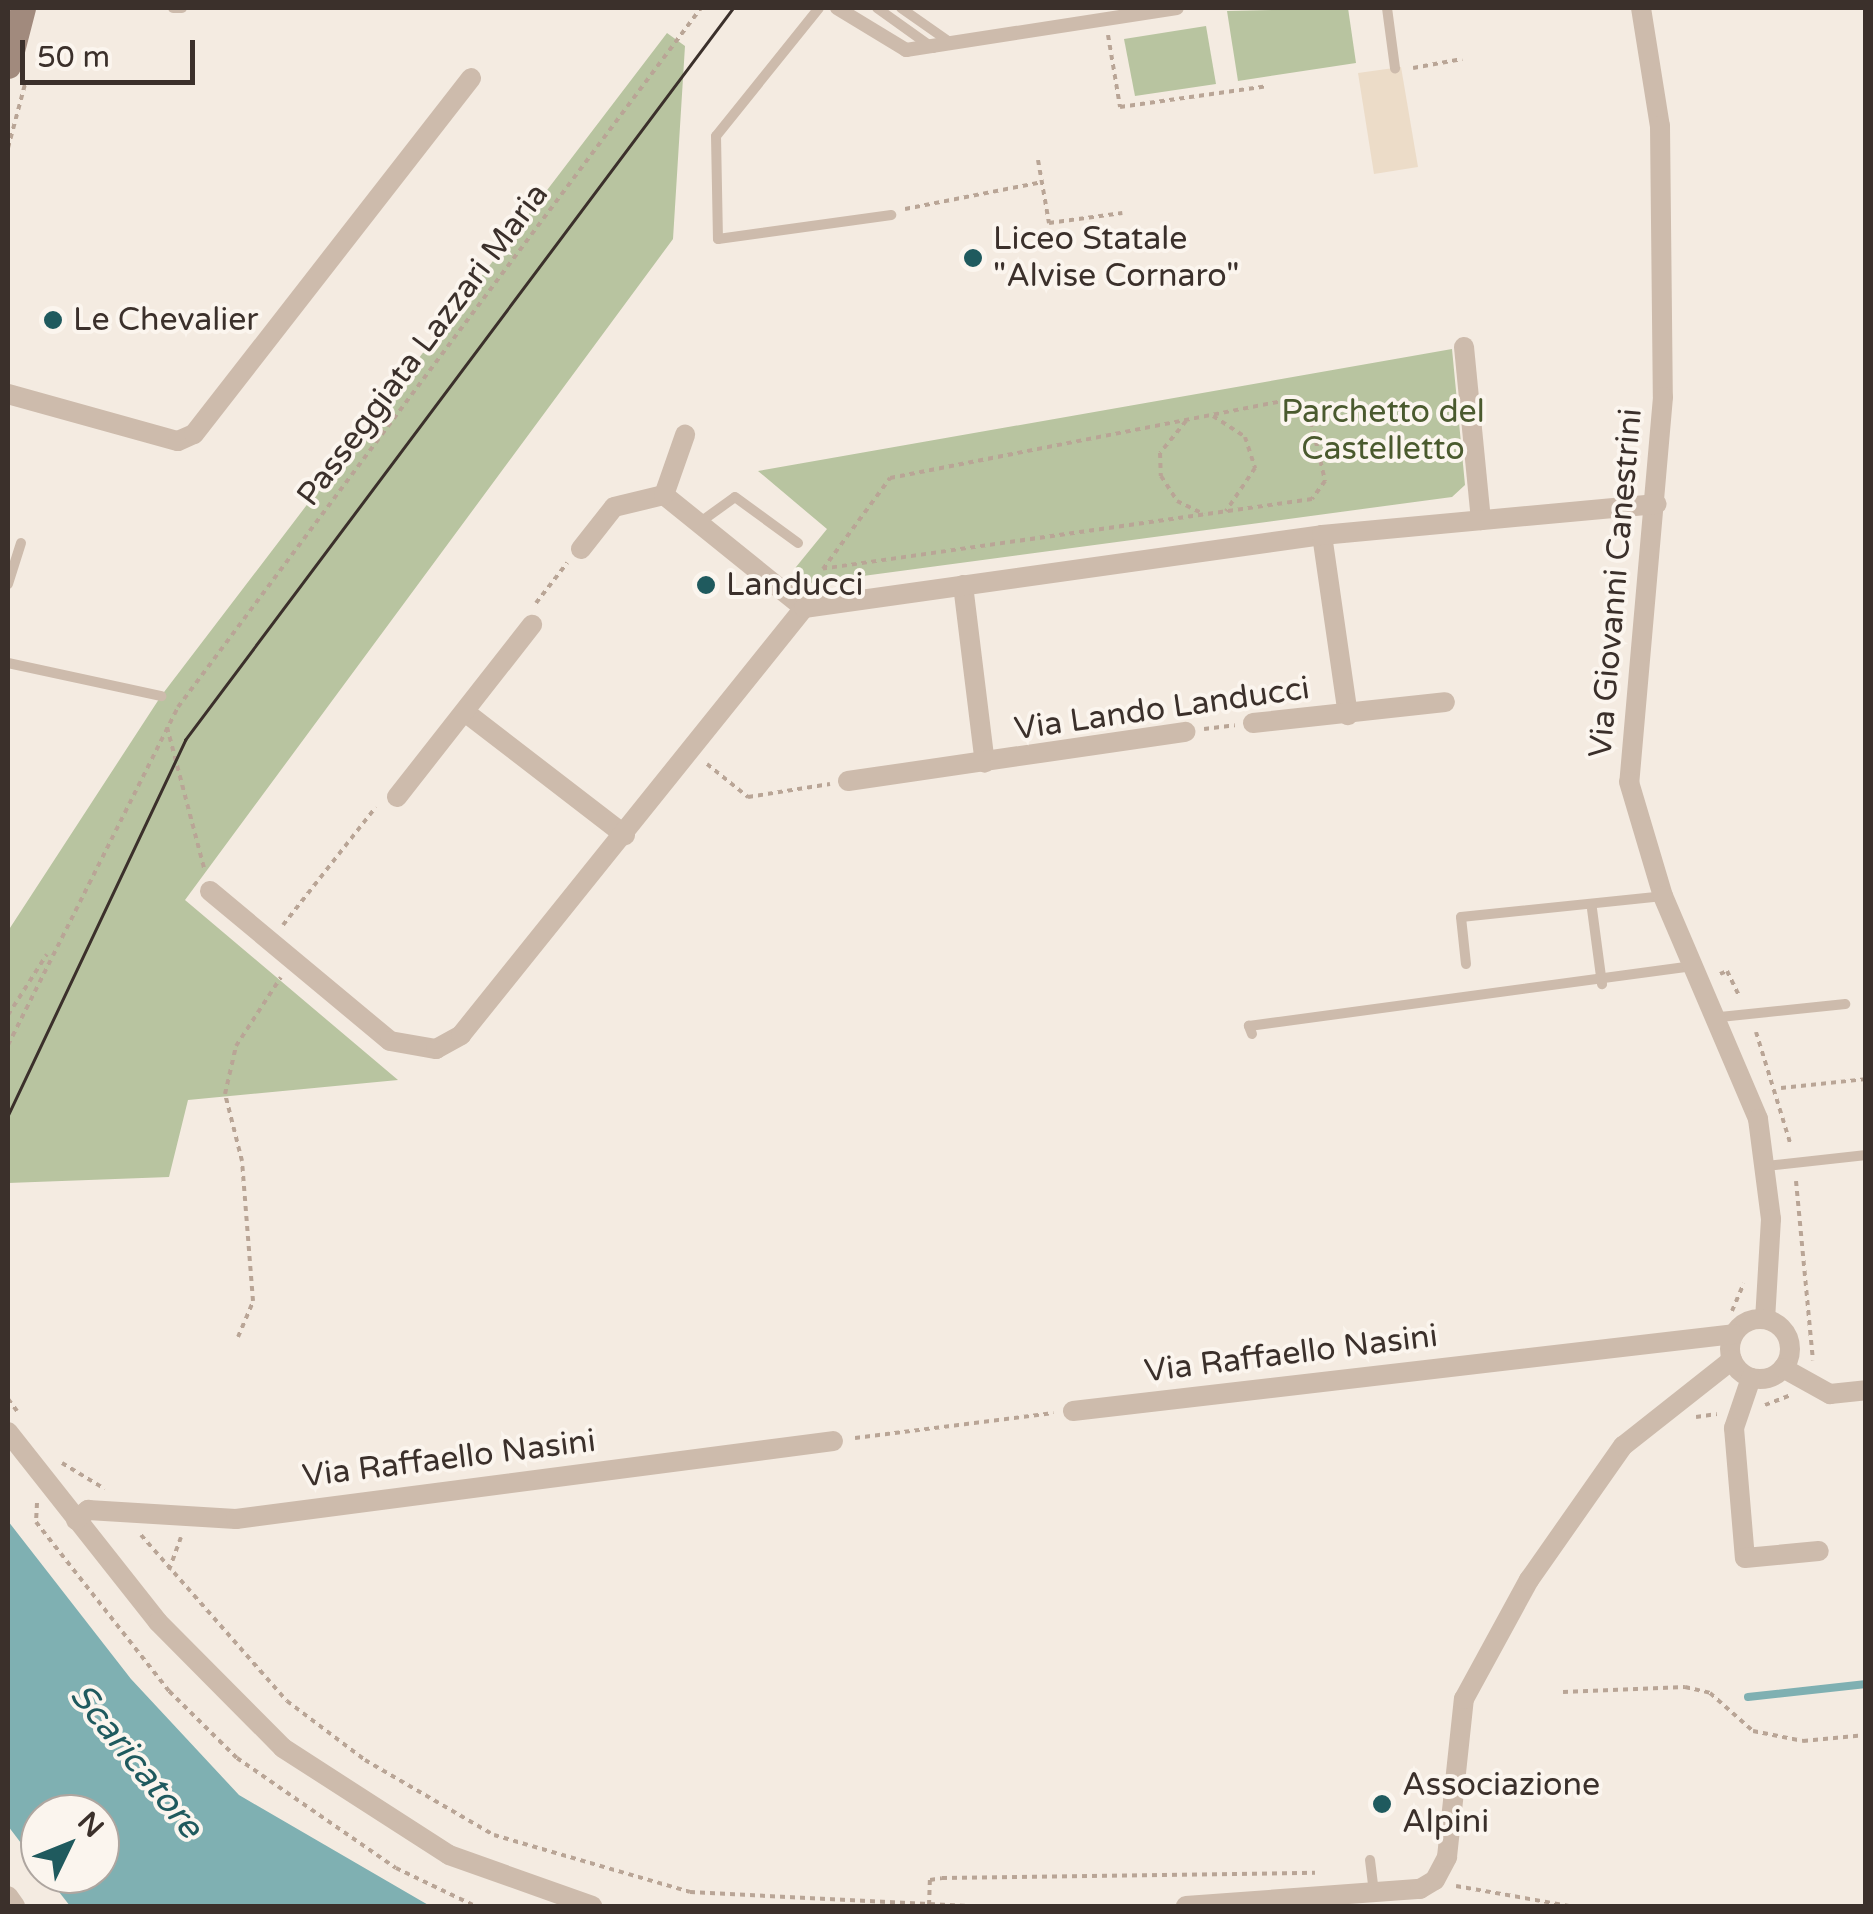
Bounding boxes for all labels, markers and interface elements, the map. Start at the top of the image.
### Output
scale bar [25,20,200,82]
text: 50 m [37,39,110,76]
street label: Passeggiata Lazzari Maria [289,176,557,514]
place label: Liceo Statale "Alvise Cornaro" [993,221,1239,296]
marker: Liceo Statale "Alvise Cornaro" [962,247,984,269]
place label: Le Chevalier [73,301,259,339]
marker: Le Chevalier [42,309,64,331]
park label: Parchetto del Castelletto [1281,394,1485,469]
street label: Via Giovanni Canestrini [1582,407,1650,759]
place label: Landucci [726,566,864,604]
marker: Landucci [695,574,717,596]
street label: Via Lando Landucci [1012,669,1312,749]
street label: Via Raffaello Nasini [1142,1317,1440,1391]
street label: Via Raffaello Nasini [300,1422,598,1496]
water label: Scaricatore [61,1675,211,1847]
place label: Associazione Alpini [1402,1767,1600,1842]
marker: Associazione Alpini [1371,1793,1393,1815]
north arrow [20,1794,120,1894]
text: N [70,1805,111,1845]

